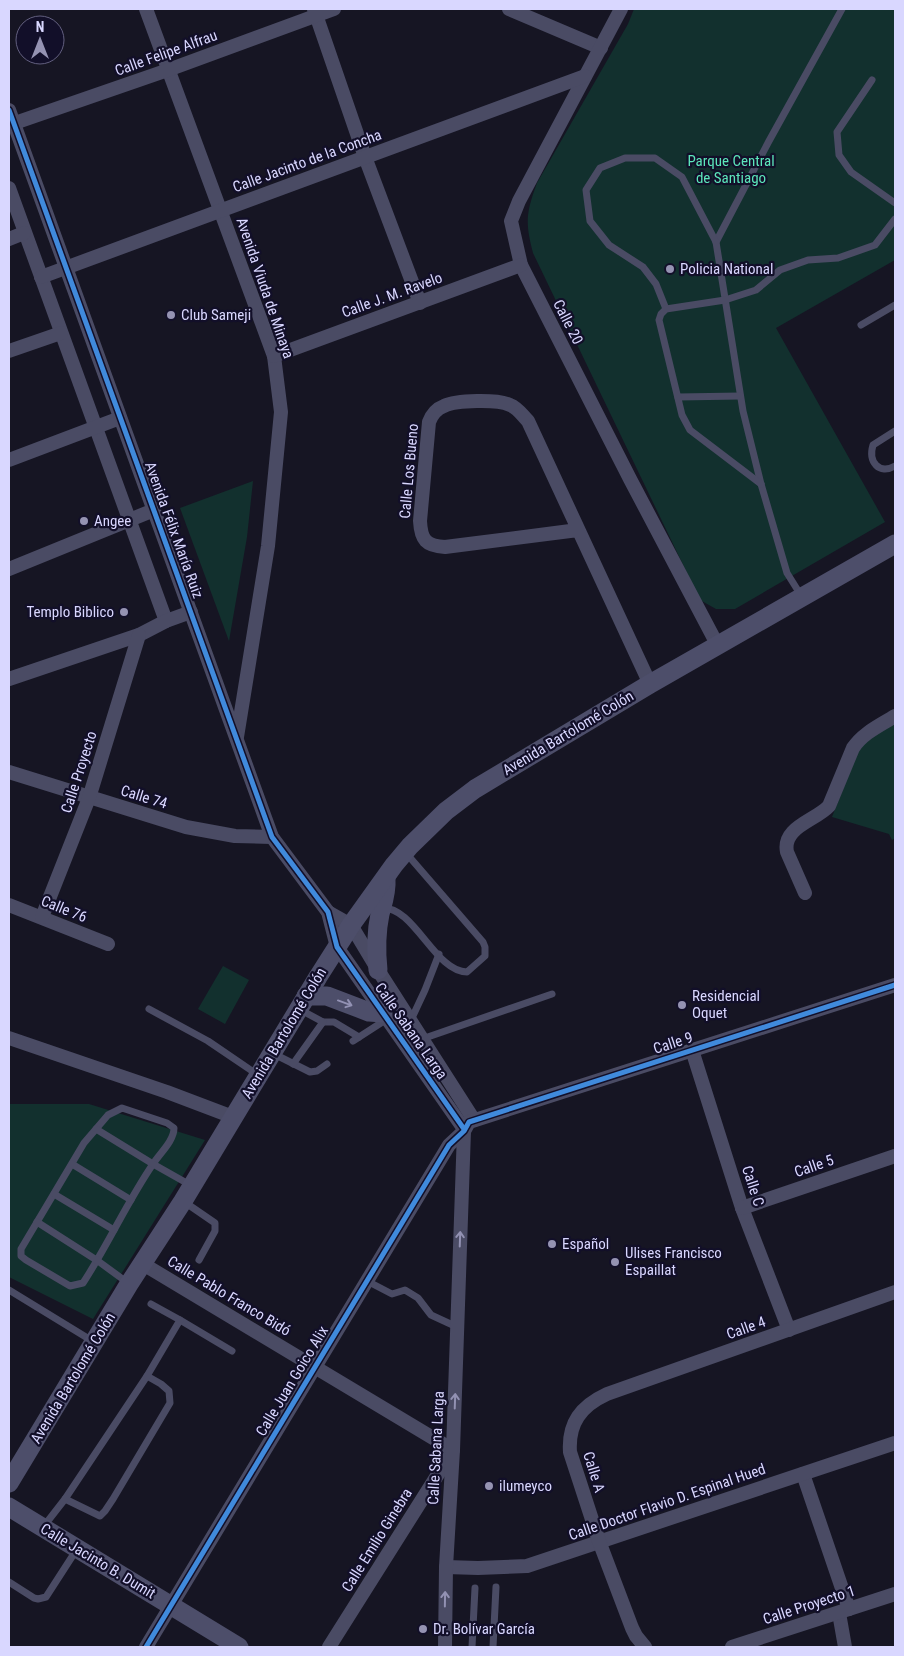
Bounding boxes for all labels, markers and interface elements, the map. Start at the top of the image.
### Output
north arrow [15,15,65,65]
text: N [36,19,44,35]
street label: Calle Felipe Alfrau [112,26,220,80]
street label: Calle Jacinto de la Concha [230,126,384,196]
park label: Parque Central de Santiago [687,152,775,187]
street label: Avenida Viuda de Minaya [232,215,298,361]
place label: Policia National [680,260,773,278]
marker: Policia National [664,263,676,275]
street label: Calle J. M. Ravelo [339,268,445,322]
street label: Calle 20 [549,297,587,347]
place label: Club Sameji [181,306,251,324]
marker: Club Sameji [165,309,177,321]
street label: Calle Los Bueno [396,423,422,519]
street label: Avenida Félix María Ruiz [141,459,207,601]
place label: Angee [94,512,131,530]
marker: Angee [78,515,90,527]
place label: Templo Biblico [26,603,114,621]
marker: Templo Biblico [118,606,130,618]
street label: Avenida Bartolomé Colón [499,687,637,779]
street label: Calle Proyecto [57,729,101,815]
street label: Calle 74 [118,781,170,813]
street label: Calle 76 [38,892,90,926]
street label: Avenida Bartolomé Colón [238,964,330,1102]
street label: Calle Sabana Larga [371,979,451,1083]
place label: Residencial Oquet [692,987,760,1022]
one-way arrow [337,998,353,1008]
marker: Residencial Oquet [676,999,688,1011]
street label: Calle 9 [651,1028,695,1058]
street label: Calle 5 [792,1151,836,1181]
street label: Calle C [738,1163,768,1209]
one-way arrow [455,1231,465,1247]
place label: Español [562,1235,609,1253]
marker: Español [546,1238,558,1250]
place label: Ulises Francisco Espaillat [625,1244,722,1279]
street label: Calle Pablo Franco Bidó [164,1252,294,1340]
marker: Ulises Francisco Espaillat [609,1256,621,1268]
street label: Avenida Bartolomé Colón [27,1309,119,1447]
street label: Calle 4 [724,1313,768,1343]
street label: Calle Juan Goico Alix [252,1322,332,1439]
street label: Calle Sabana Larga [424,1391,448,1505]
one-way arrow [450,1393,460,1410]
street label: Calle A [579,1449,609,1495]
street label: Calle Doctor Flavio D. Espinal Hued [566,1460,768,1544]
place label: ilumeyco [499,1477,552,1495]
marker: ilumeyco [483,1480,495,1492]
street label: Calle Emilio Ginebra [338,1485,416,1595]
street label: Calle Jacinto B. Dumit [37,1520,159,1602]
street label: Calle Proyecto 1 [761,1582,857,1628]
one-way arrow [440,1591,450,1607]
place label: Dr. Bolívar García [433,1620,535,1638]
marker: Dr. Bolívar García [417,1623,429,1635]

